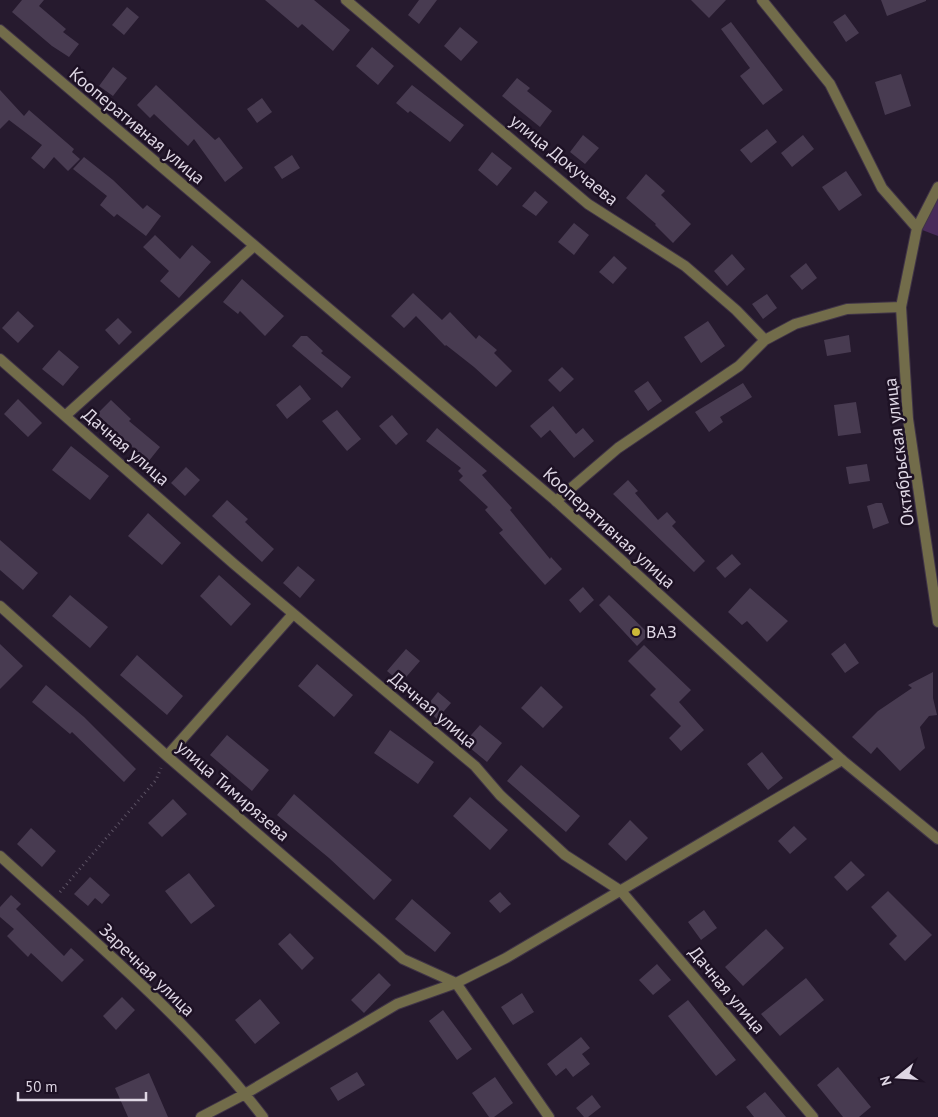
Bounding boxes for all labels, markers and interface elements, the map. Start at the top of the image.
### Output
street label: Кооперативная улица [65,62,210,189]
street label: улица Докучаева [505,109,623,210]
street label: Октябрьская улица [878,377,919,527]
street label: Дачная улица [78,403,174,491]
street label: Кооперативная улица [538,462,680,593]
place label: ВАЗ [646,620,677,643]
marker: ВАЗ [630,626,642,638]
street label: Дачная улица [385,666,482,753]
street label: улица Тимирязева [172,735,295,846]
street label: Заречная улица [95,918,200,1021]
street label: Дачная улица [684,941,771,1038]
north arrow [873,1052,923,1102]
scale bar [18,1070,145,1102]
text: N [876,1074,896,1088]
text: 50 m [25,1077,58,1096]

